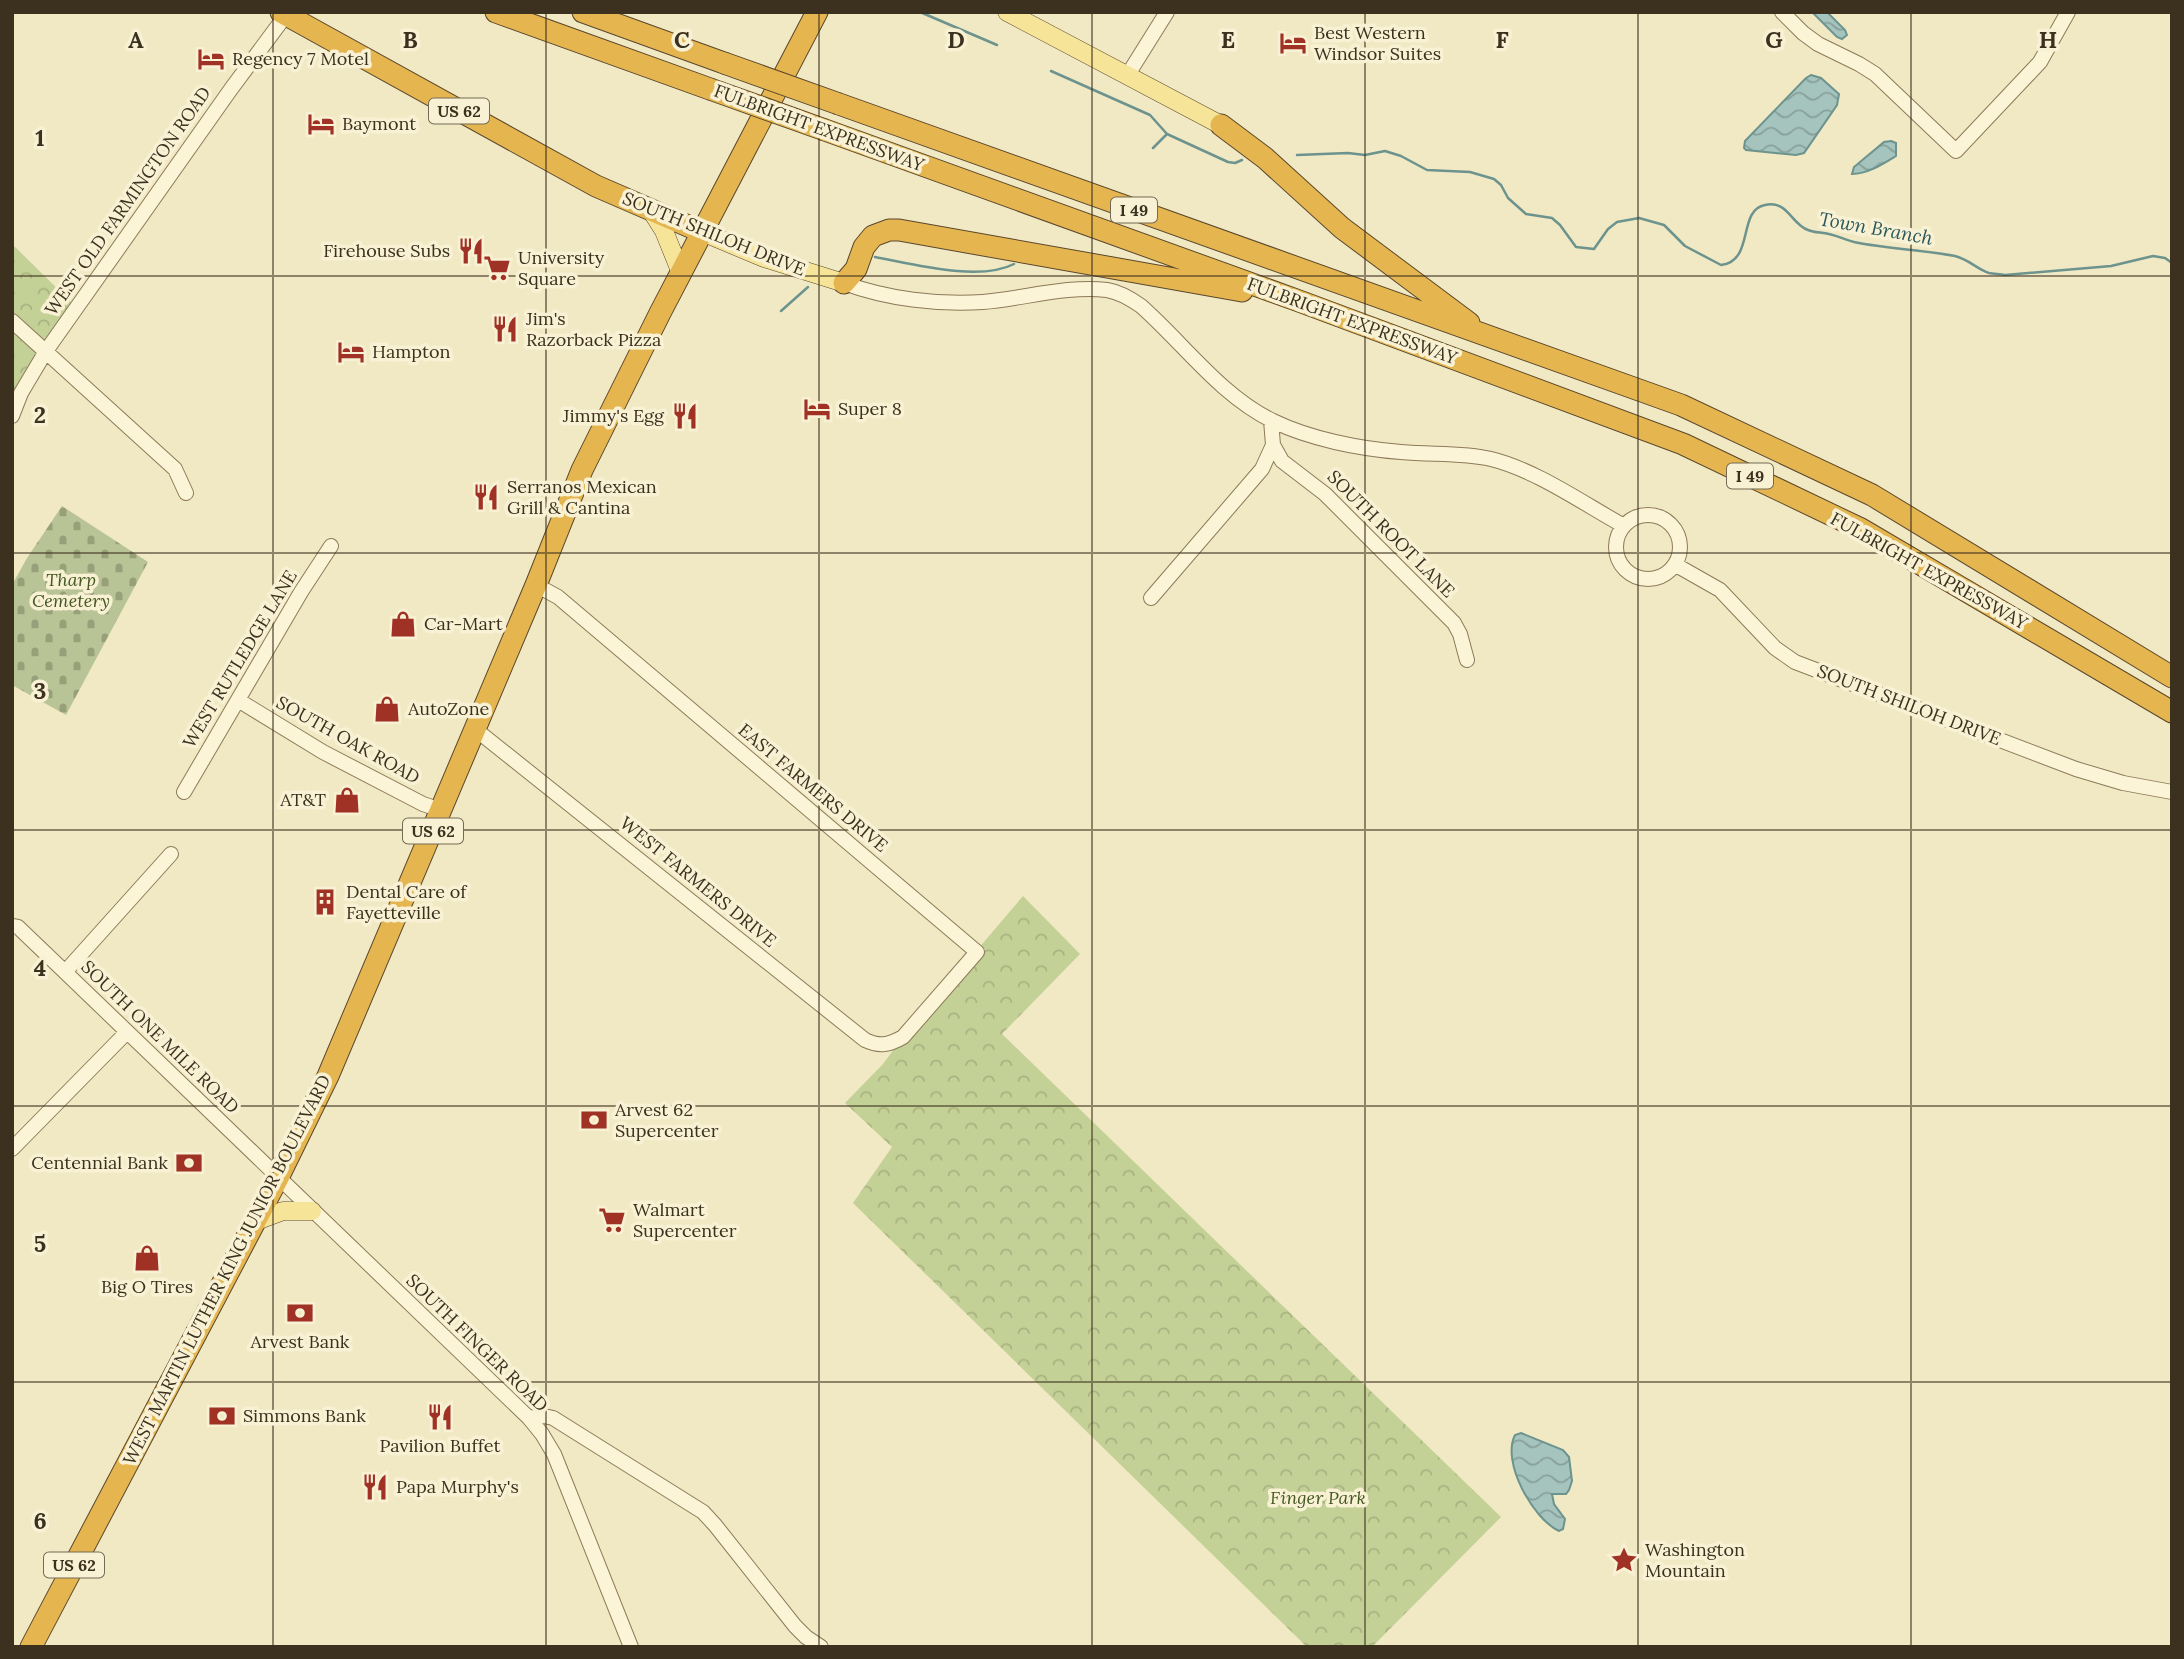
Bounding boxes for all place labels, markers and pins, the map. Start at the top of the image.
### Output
place label: Best Western Windsor Suites [1314,21,1441,65]
hotel icon: Best Western Windsor Suites [1278,28,1308,58]
hotel icon: Regency 7 Motel [196,44,226,74]
place label: Regency 7 Motel [232,47,369,70]
hotel icon: Baymont [306,109,336,139]
place label: Baymont [342,112,416,135]
restaurant icon: Firehouse Subs [456,236,486,266]
place label: Firehouse Subs [323,239,450,262]
place label: University Square [518,246,605,290]
supermarket icon: University Square [482,253,512,283]
place label: Jim's Razorback Pizza [525,307,661,351]
restaurant icon: Jim's Razorback Pizza [490,314,520,344]
hotel icon: Hampton [336,337,366,367]
place label: Hampton [372,340,451,363]
hotel icon: Super 8 [802,394,832,424]
place label: Super 8 [838,397,902,420]
restaurant icon: Jimmy's Egg [670,401,700,431]
place label: Jimmy's Egg [562,404,665,427]
place label: Serranos Mexican Grill & Cantina [507,475,657,519]
restaurant icon: Serranos Mexican Grill & Cantina [471,482,501,512]
shop icon: Car-Mart [388,609,418,639]
place label: Car-Mart [424,612,503,635]
shop icon: AutoZone [372,694,402,724]
place label: AutoZone [407,697,490,720]
shop icon: AT&T [332,785,362,815]
place label: AT&T [279,788,326,811]
place label: Dental Care of Fayetteville [346,880,468,924]
building icon: Dental Care of Fayetteville [310,887,340,917]
place label: Arvest 62 Supercenter [614,1098,719,1142]
bank icon: Arvest 62 Supercenter [579,1105,609,1135]
bank icon: Centennial Bank [174,1148,204,1178]
place label: Centennial Bank [31,1151,168,1174]
place label: Walmart Supercenter [633,1198,737,1242]
supermarket icon: Walmart Supercenter [597,1205,627,1235]
shop icon: Big O Tires [132,1243,162,1273]
place label: Big O Tires [101,1275,193,1298]
bank icon: Arvest Bank [285,1298,315,1328]
place label: Arvest Bank [249,1330,350,1353]
bank icon: Simmons Bank [207,1401,237,1431]
restaurant icon: Pavilion Buffet [425,1402,455,1432]
place label: Simmons Bank [243,1404,366,1427]
place label: Pavilion Buffet [380,1434,500,1457]
restaurant icon: Papa Murphy's [360,1472,390,1502]
place label: Papa Murphy's [396,1475,519,1498]
place label: Washington Mountain [1645,1538,1745,1582]
place icon: Washington Mountain [1609,1545,1639,1575]

